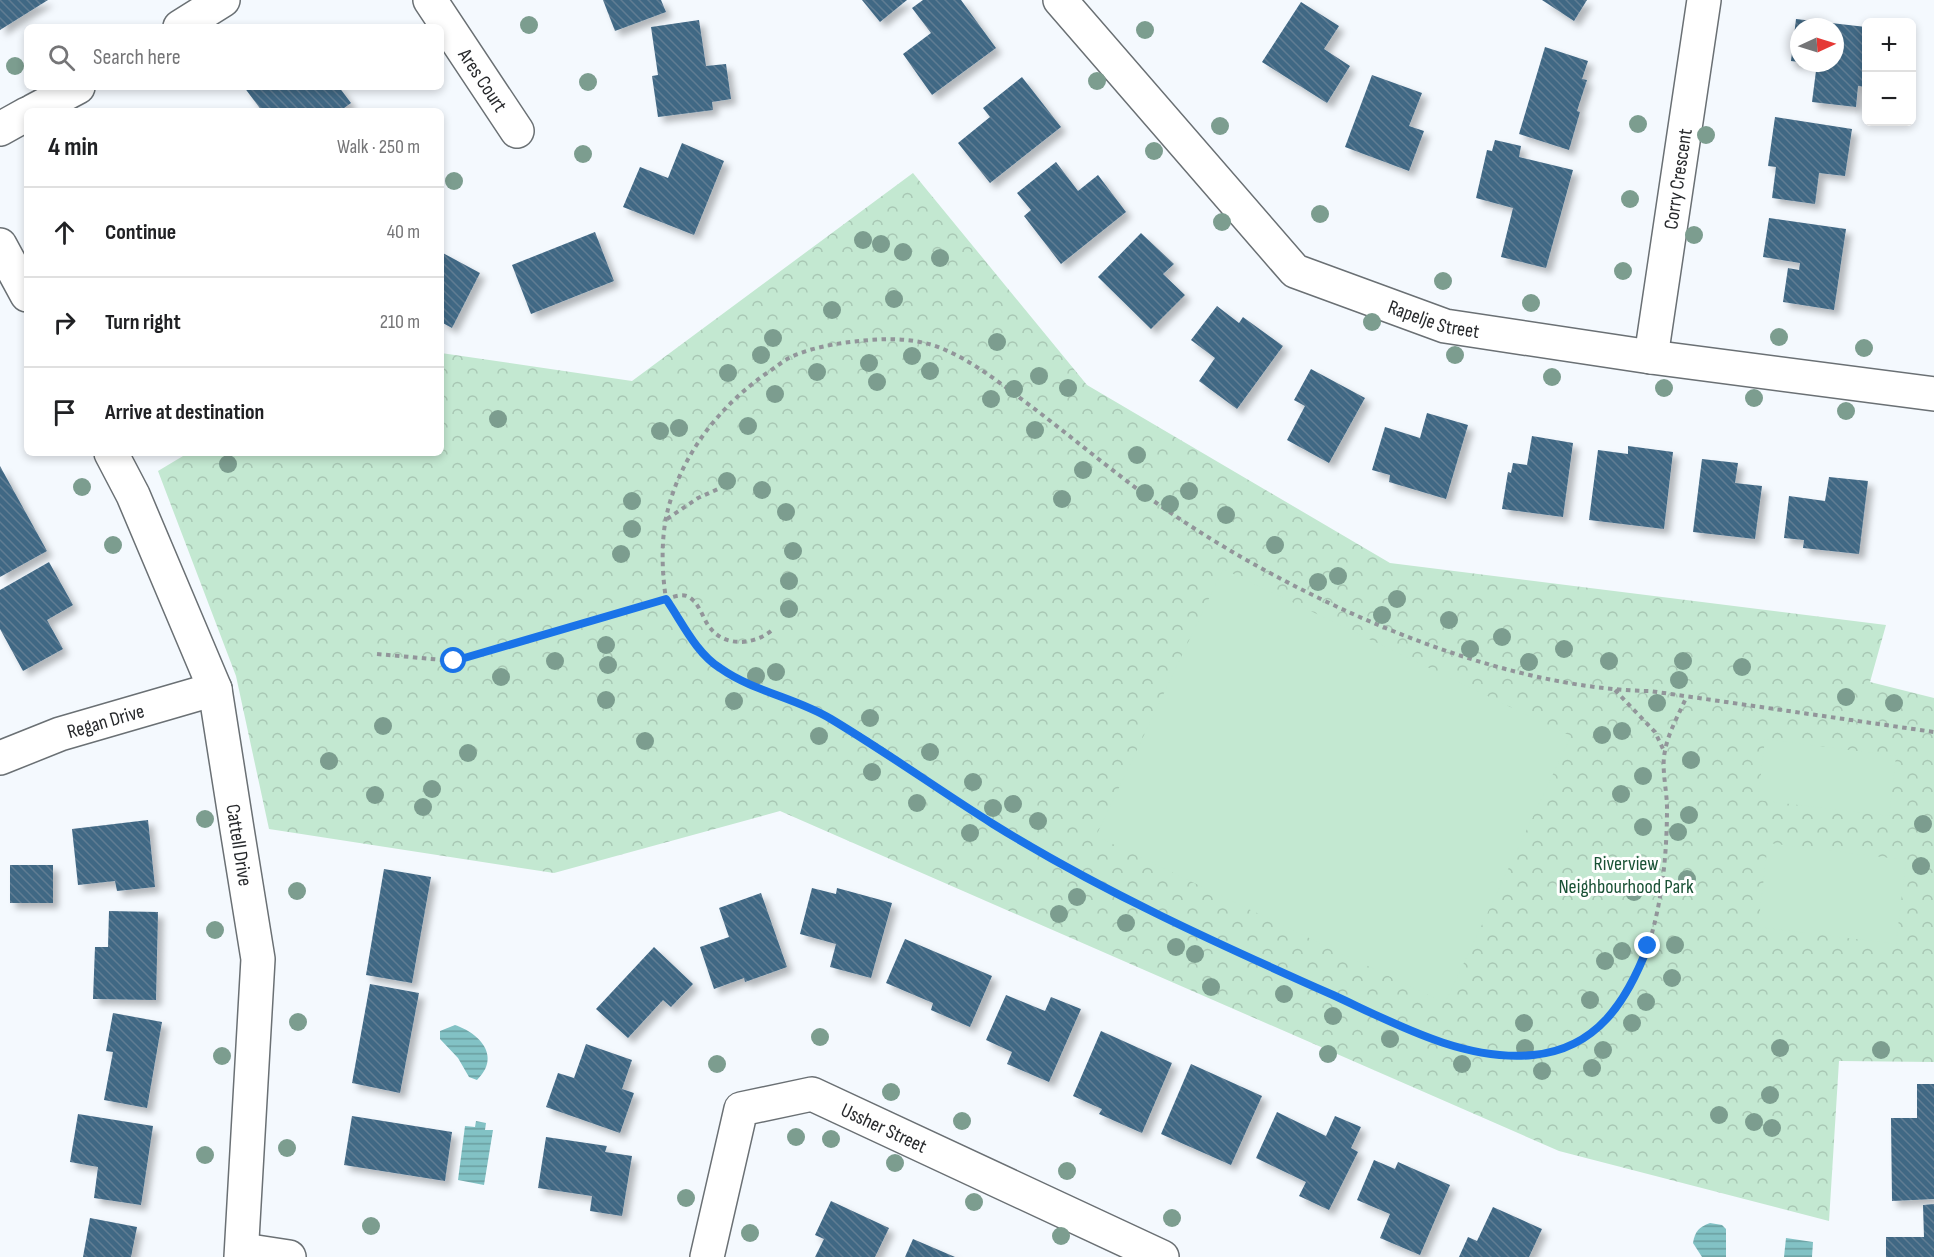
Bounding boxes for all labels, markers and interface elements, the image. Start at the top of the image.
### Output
north arrow [1790,18,1844,72]
map controls [1862,18,1916,126]
button: + [1862,18,1916,72]
search box [24,24,444,90]
icon: search [45,41,78,74]
street label: Ares Court [452,43,512,117]
text: Search here [93,44,180,71]
button: − [1862,72,1916,126]
street label: Corry Crescent [1659,127,1698,231]
text: 4 min [48,132,98,163]
text: Walk · 250 m [337,135,420,159]
icon: ahead [48,216,81,249]
text: Continue [105,219,176,246]
text: 40 m [387,220,420,244]
street label: Rapelje Street [1385,295,1481,344]
icon: right [48,306,81,339]
text: Turn right [105,309,181,336]
text: 210 m [380,310,420,334]
icon: arrive [48,396,81,429]
text: Arrive at destination [105,399,264,426]
route start [440,647,466,673]
street label: Regan Drive [64,699,147,744]
street label: Cattell Drive [220,802,257,888]
park label: Riverview Neighbourhood Park [1558,852,1694,899]
route end [1634,932,1660,958]
street label: Ussher Street [837,1098,930,1159]

